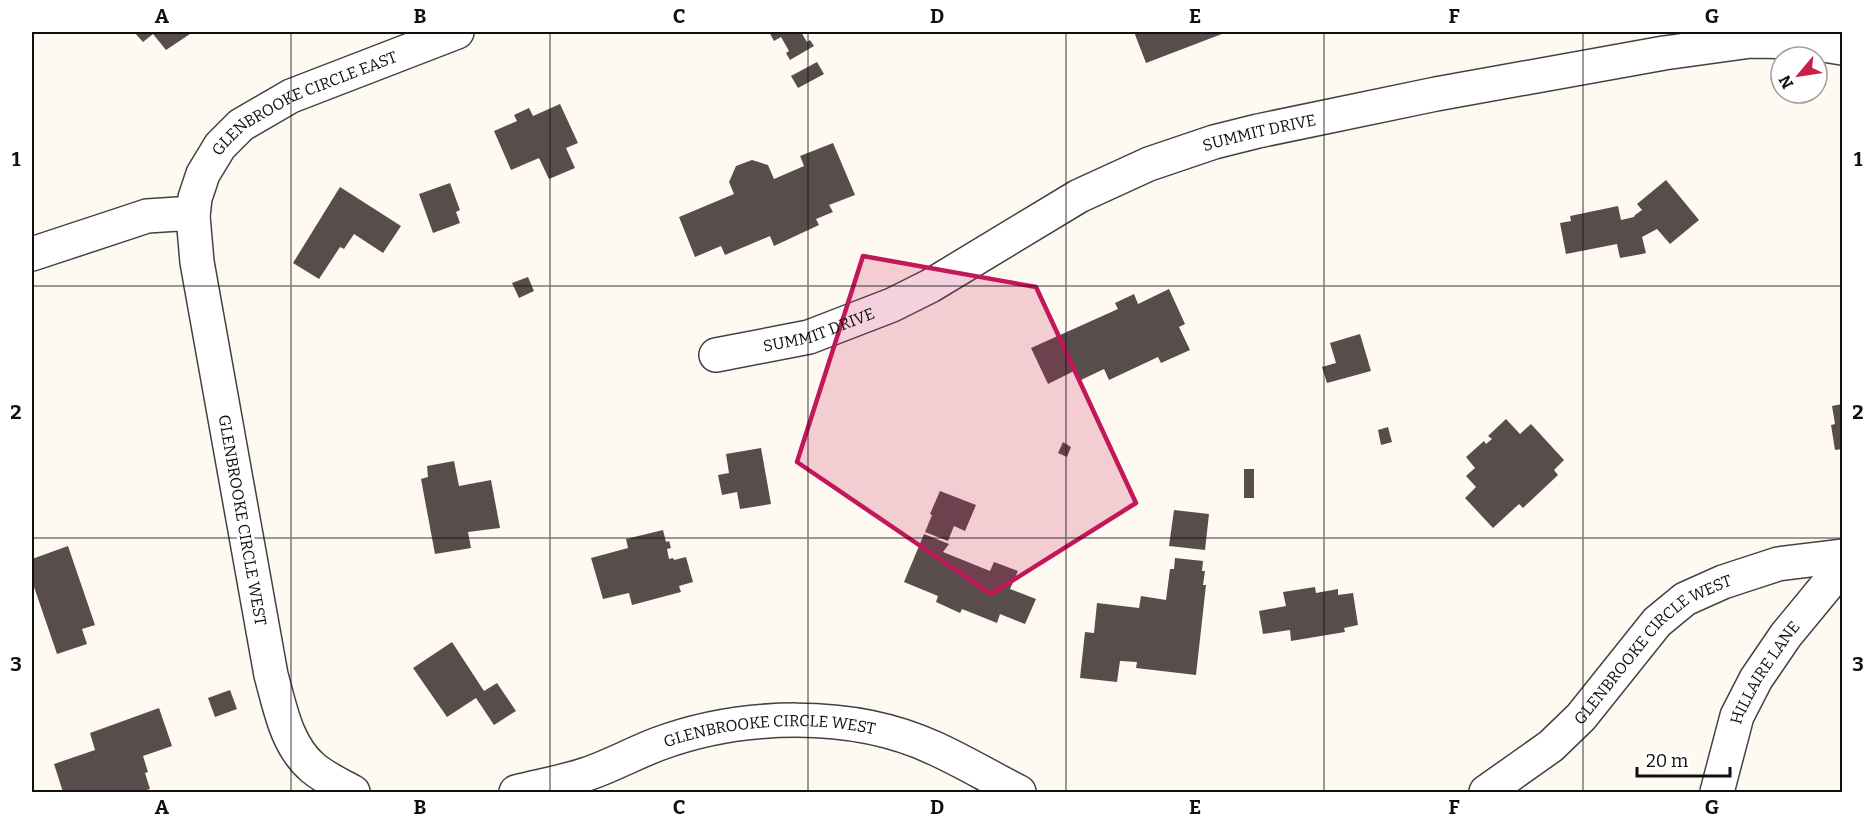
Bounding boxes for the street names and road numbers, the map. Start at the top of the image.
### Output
street label: GLENBROOKE CIRCLE EAST [208,47,400,159]
street label: SUMMIT DRIVE [1200,110,1318,155]
street label: SUMMIT DRIVE [762,304,877,356]
street label: GLENBROOKE CIRCLE WEST [215,413,270,627]
street label: GLENBROOKE CIRCLE WEST [1570,571,1734,729]
street label: HILLAIRE LANE [1726,617,1804,726]
street label: GLENBROOKE CIRCLE WEST [661,711,877,751]

